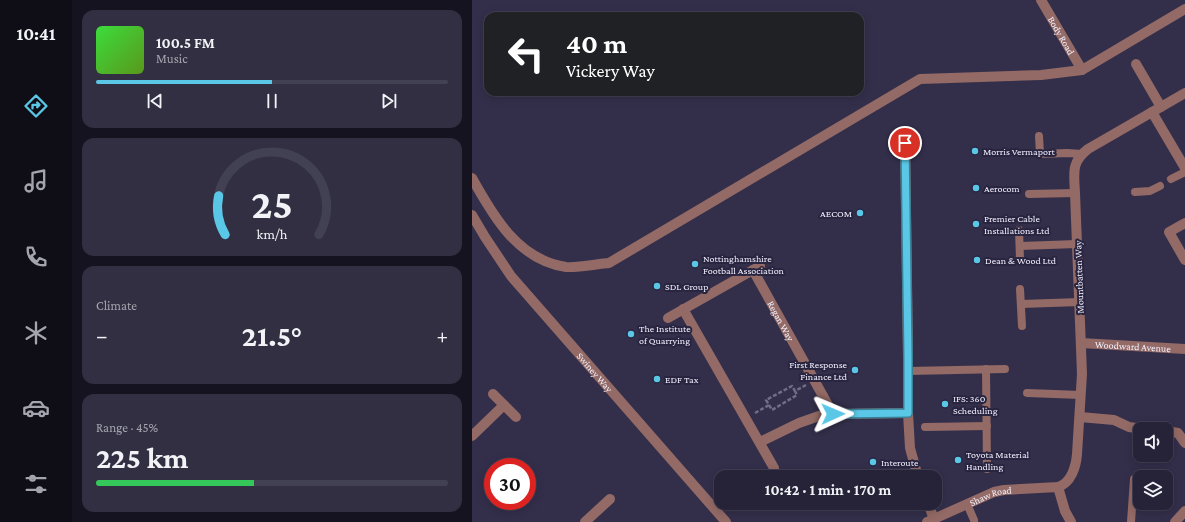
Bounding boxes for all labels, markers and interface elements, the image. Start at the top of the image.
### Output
street label: Body Road [1046,14,1078,57]
text: 10:41 [16,24,56,44]
icon: left [500,28,552,80]
text: 40 m [566,28,627,59]
text: 100.5 FM [156,35,215,51]
text: Music [156,51,188,66]
text: Vickery Way [566,61,655,81]
icon: previous [144,90,166,112]
icon: pause [261,90,283,112]
icon: next [378,90,400,112]
icon: directions [22,92,50,120]
pin [888,126,922,160]
icon: arrive [894,132,916,154]
marker: Morris Vermaport [970,146,980,156]
place label: Morris Vermaport [983,146,1055,157]
icon: music [22,167,50,195]
text: 25 [251,181,293,227]
marker: Aerocom [971,183,981,193]
place label: Aerocom [984,183,1019,194]
place label: AECOM [820,208,852,219]
marker: AECOM [855,208,865,218]
place label: Premier Cable Installations Ltd [984,213,1050,236]
marker: Premier Cable Installations Ltd [971,219,981,229]
text: km/h [257,226,288,242]
street label: Mountbatten Way [1072,240,1086,314]
icon: phone [22,243,50,271]
place label: Nottinghamshire Football Association [703,253,785,276]
marker: Dean & Wood Ltd [972,255,982,265]
place label: Dean & Wood Ltd [985,255,1057,266]
marker: Nottinghamshire Football Association [690,259,700,269]
marker: SDL Group [652,281,662,291]
place label: SDL Group [665,281,708,292]
text: Climate [96,298,137,313]
street label: Regan Way [766,299,797,343]
icon: climate [22,319,50,347]
text: 21.5° [242,319,302,352]
text: − [96,323,108,348]
text: + [436,323,448,348]
place label: The Institute of Quarrying [639,323,691,346]
marker: The Institute of Quarrying [626,329,636,339]
street label: Woodward Avenue [1095,338,1172,354]
street label: Swiney Way [575,350,615,394]
place label: First Response Finance Ltd [789,359,848,382]
marker: First Response Finance Ltd [850,365,860,375]
marker: EDF Tax [652,374,662,384]
place label: EDF Tax [665,374,699,385]
position arrow [812,393,854,435]
place label: IFS: 360 Scheduling [953,393,998,416]
icon: car [22,394,50,422]
marker: IFS: 360 Scheduling [940,399,950,409]
text: Range · 45% [96,420,158,435]
map controls [1133,422,1173,510]
button: sound [1133,422,1173,462]
text: 225 km [96,441,188,474]
place label: Toyota Material Handling [966,449,1030,472]
marker: Toyota Material Handling [953,455,963,465]
marker: Interoute [868,457,878,467]
place label: Interoute [881,457,919,468]
speed limit sign: 30 [484,458,536,510]
icon: filters [22,470,50,498]
button: layers [1133,470,1173,510]
text: 10:42 · 1 min · 170 m [765,482,891,498]
street label: Shaw Road [968,484,1013,508]

